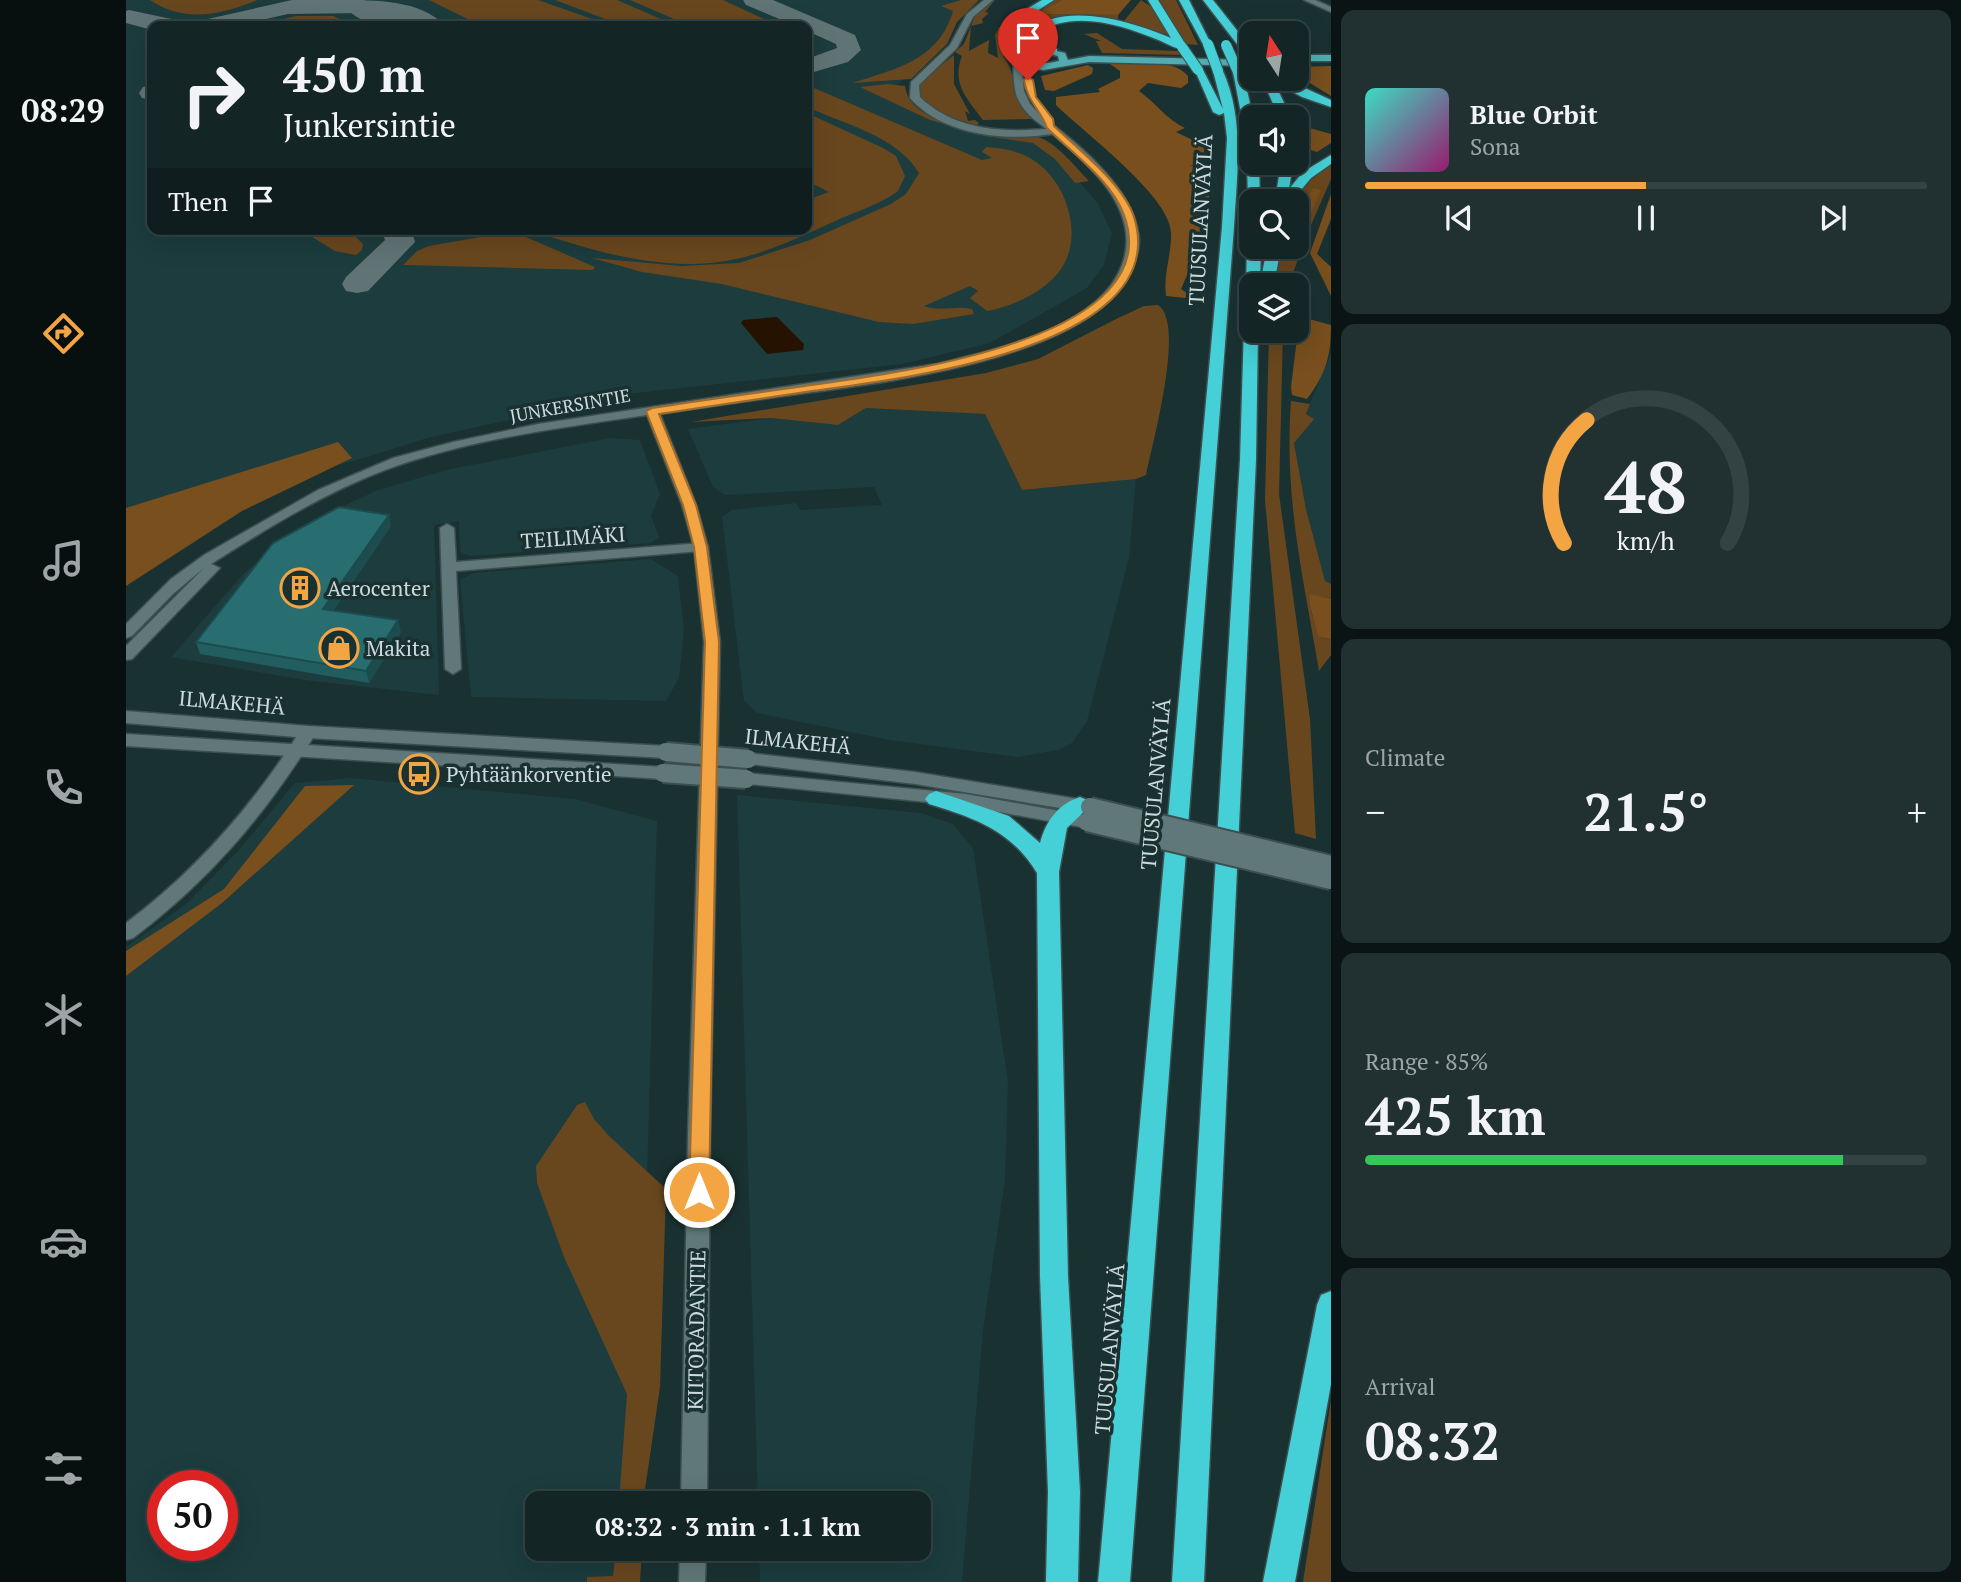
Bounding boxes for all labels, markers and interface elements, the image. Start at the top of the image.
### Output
pin [998,8,1058,80]
icon: arrive [1009,19,1047,57]
north arrow [1239,21,1309,91]
map controls [1239,21,1309,343]
text: 450 m [283,41,425,106]
icon: right [168,49,259,140]
text: 08:29 [21,89,105,131]
text: Blue Orbit [1470,97,1598,131]
text: Junkersintie [283,104,456,146]
button: sound [1239,105,1309,175]
text: Sona [1470,131,1520,162]
street label: TUUSULANVÄYLÄ [1182,133,1219,307]
icon: arrive [242,182,280,220]
text: Then [168,184,228,218]
button: search [1239,189,1309,259]
icon: previous [1440,199,1478,237]
icon: pause [1627,199,1665,237]
icon: next [1814,199,1852,237]
button: layers [1239,273,1309,343]
icon: directions [39,309,88,358]
street label: JUNKERSINTIE [508,383,632,427]
text: 48 [1605,437,1687,534]
street label: TEILIMÄKI [520,519,626,555]
text: km/h [1617,523,1675,556]
icon: music [39,536,88,585]
building icon: Aerocenter [279,567,321,609]
place label: Aerocenter [327,574,430,602]
shop icon: Makita [318,627,360,669]
place label: Makita [366,634,431,662]
street label: ILMAKEHÄ [178,683,287,721]
street label: TUUSULANVÄYLÄ [1134,697,1176,871]
street label: ILMAKEHÄ [743,721,853,761]
text: Climate [1365,742,1445,773]
bus stop icon: Pyhtäänkorventie [398,753,440,795]
place label: Pyhtäänkorventie [446,760,612,788]
icon: phone [39,763,88,812]
text: 21.5° [1583,777,1709,846]
text: − [1365,787,1385,837]
text: + [1907,787,1927,837]
icon: climate [39,990,88,1039]
text: Range · 85% [1365,1046,1488,1077]
text: 425 km [1365,1081,1546,1150]
position arrow [662,1155,736,1229]
icon: car [39,1217,88,1266]
street label: KIITORADANTIE [681,1250,711,1410]
street label: TUUSULANVÄYLÄ [1088,1262,1130,1436]
text: Arrival [1365,1371,1436,1402]
text: 08:32 [1365,1406,1500,1475]
icon: filters [39,1444,88,1493]
speed limit sign: 50 [147,1470,238,1561]
text: 08:32 · 3 min · 1.1 km [595,1509,861,1543]

